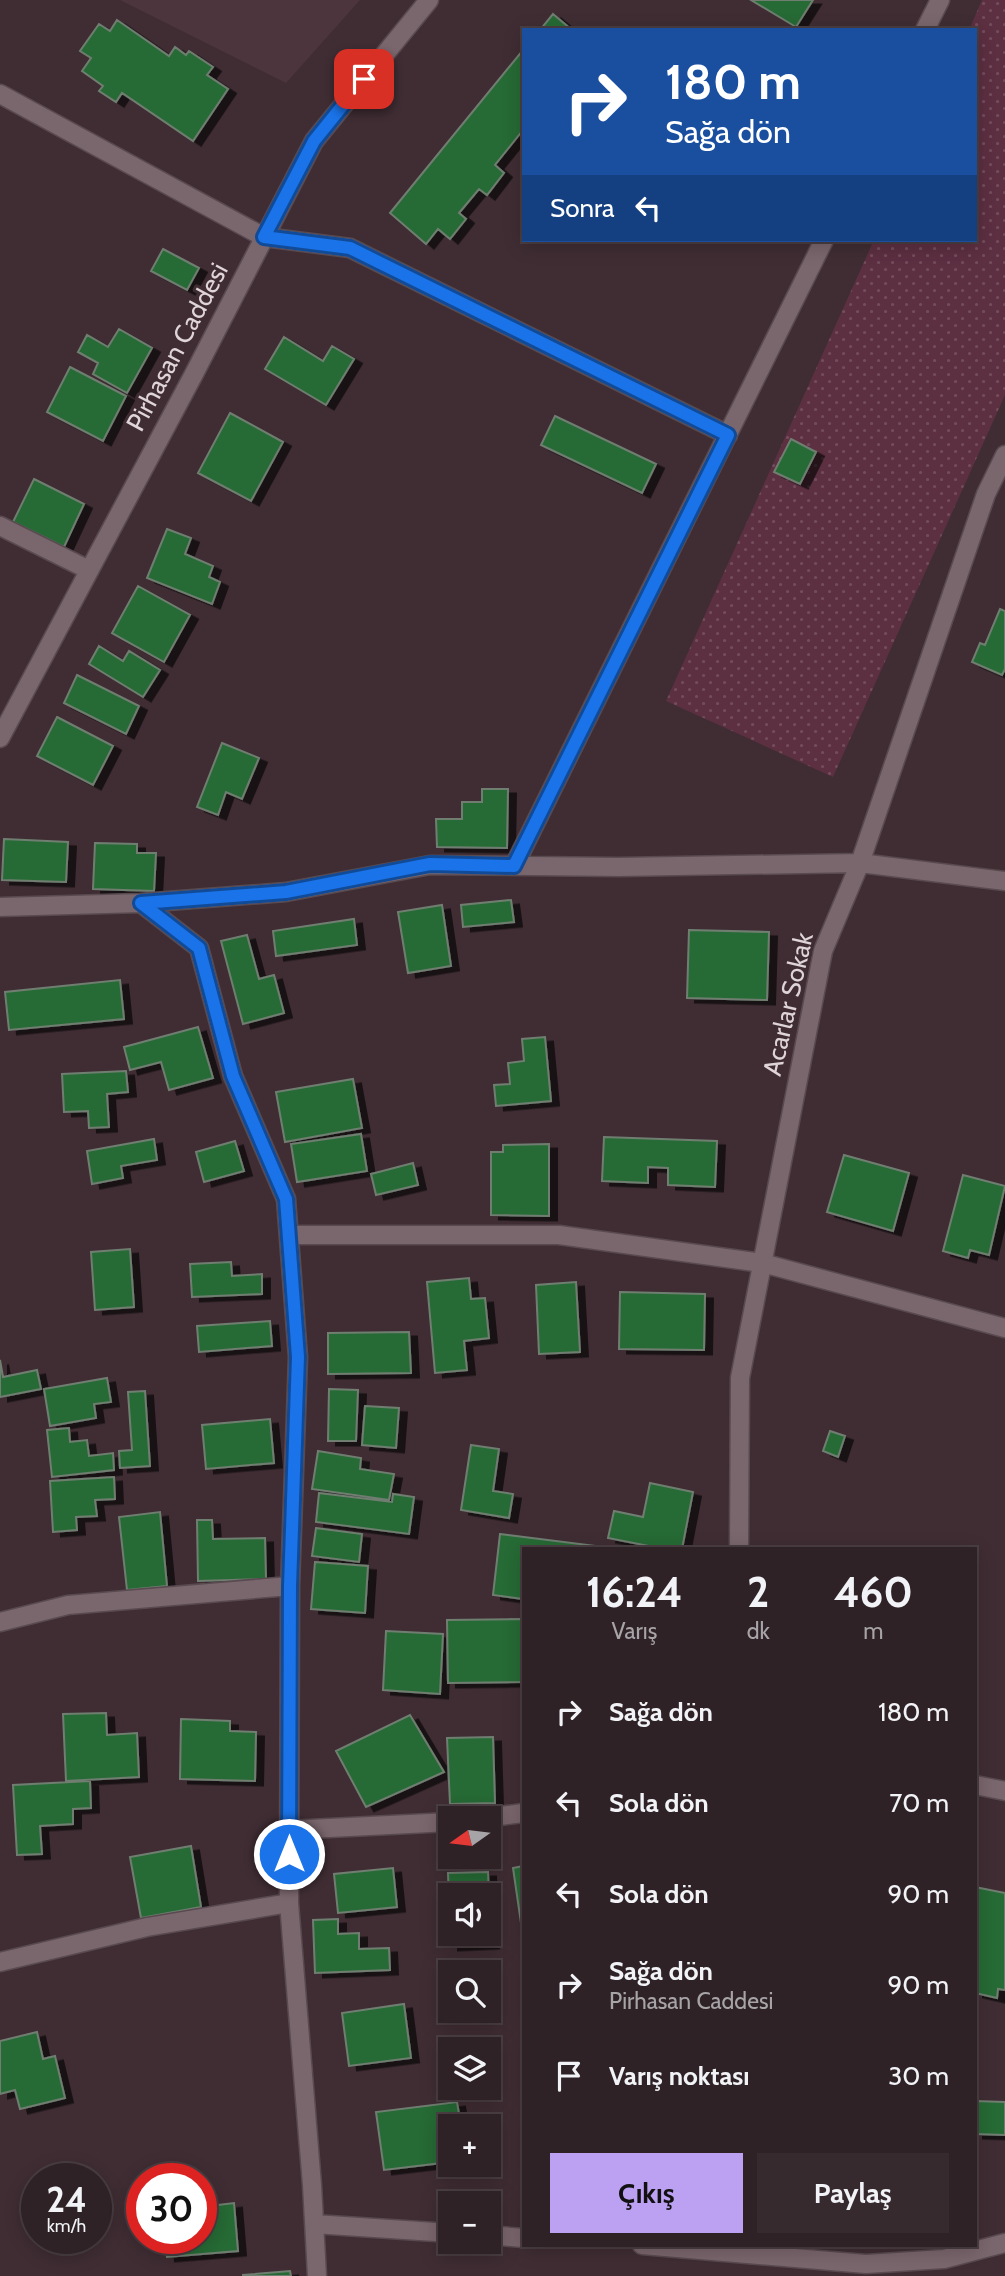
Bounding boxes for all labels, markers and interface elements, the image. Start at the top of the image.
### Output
pin [334,49,394,109]
text: 180 m [665,52,801,111]
icon: right [550,56,641,147]
icon: arrive [345,60,383,98]
text: Sağa dön [665,112,791,151]
icon: left [629,189,667,227]
text: Sonra [550,192,615,224]
street label: Pirhasan Caddesi [119,257,235,437]
street label: Acarlar Sokak [756,929,820,1079]
text: 16:24 [586,1566,683,1618]
text: 2 [747,1566,769,1618]
text: 460 [834,1566,913,1618]
text: Varış [611,1617,657,1645]
text: dk [747,1617,770,1645]
text: m [863,1617,883,1645]
icon: right [550,1693,588,1731]
text: Sağa dön [609,1696,713,1728]
text: 180 m [878,1696,949,1728]
icon: left [550,1784,588,1822]
text: Sola dön [609,1787,709,1819]
text: 70 m [889,1787,949,1819]
north arrow [438,1806,500,1869]
map controls [438,1806,501,2254]
position arrow [252,1817,326,1891]
icon: left [550,1875,588,1913]
text: Sola dön [609,1878,709,1910]
text: 90 m [887,1878,949,1910]
button: sound [438,1883,501,1946]
text: Sağa dön [609,1955,713,1987]
button: search [438,1960,501,2023]
icon: right [550,1966,588,2004]
text: 90 m [887,1969,949,2001]
text: Pirhasan Caddesi [609,1987,773,2015]
button: layers [438,2037,501,2100]
icon: arrive [550,2057,588,2095]
text: Varış noktası [609,2060,750,2092]
text: 30 m [888,2060,949,2092]
button: + [438,2114,501,2177]
button: Çıkış [550,2153,743,2233]
button: Paylaş [757,2153,949,2233]
speed limit sign: 30 [126,2163,217,2254]
text: 24 [46,2178,87,2221]
button: − [438,2191,501,2254]
text: km/h [47,2215,86,2237]

